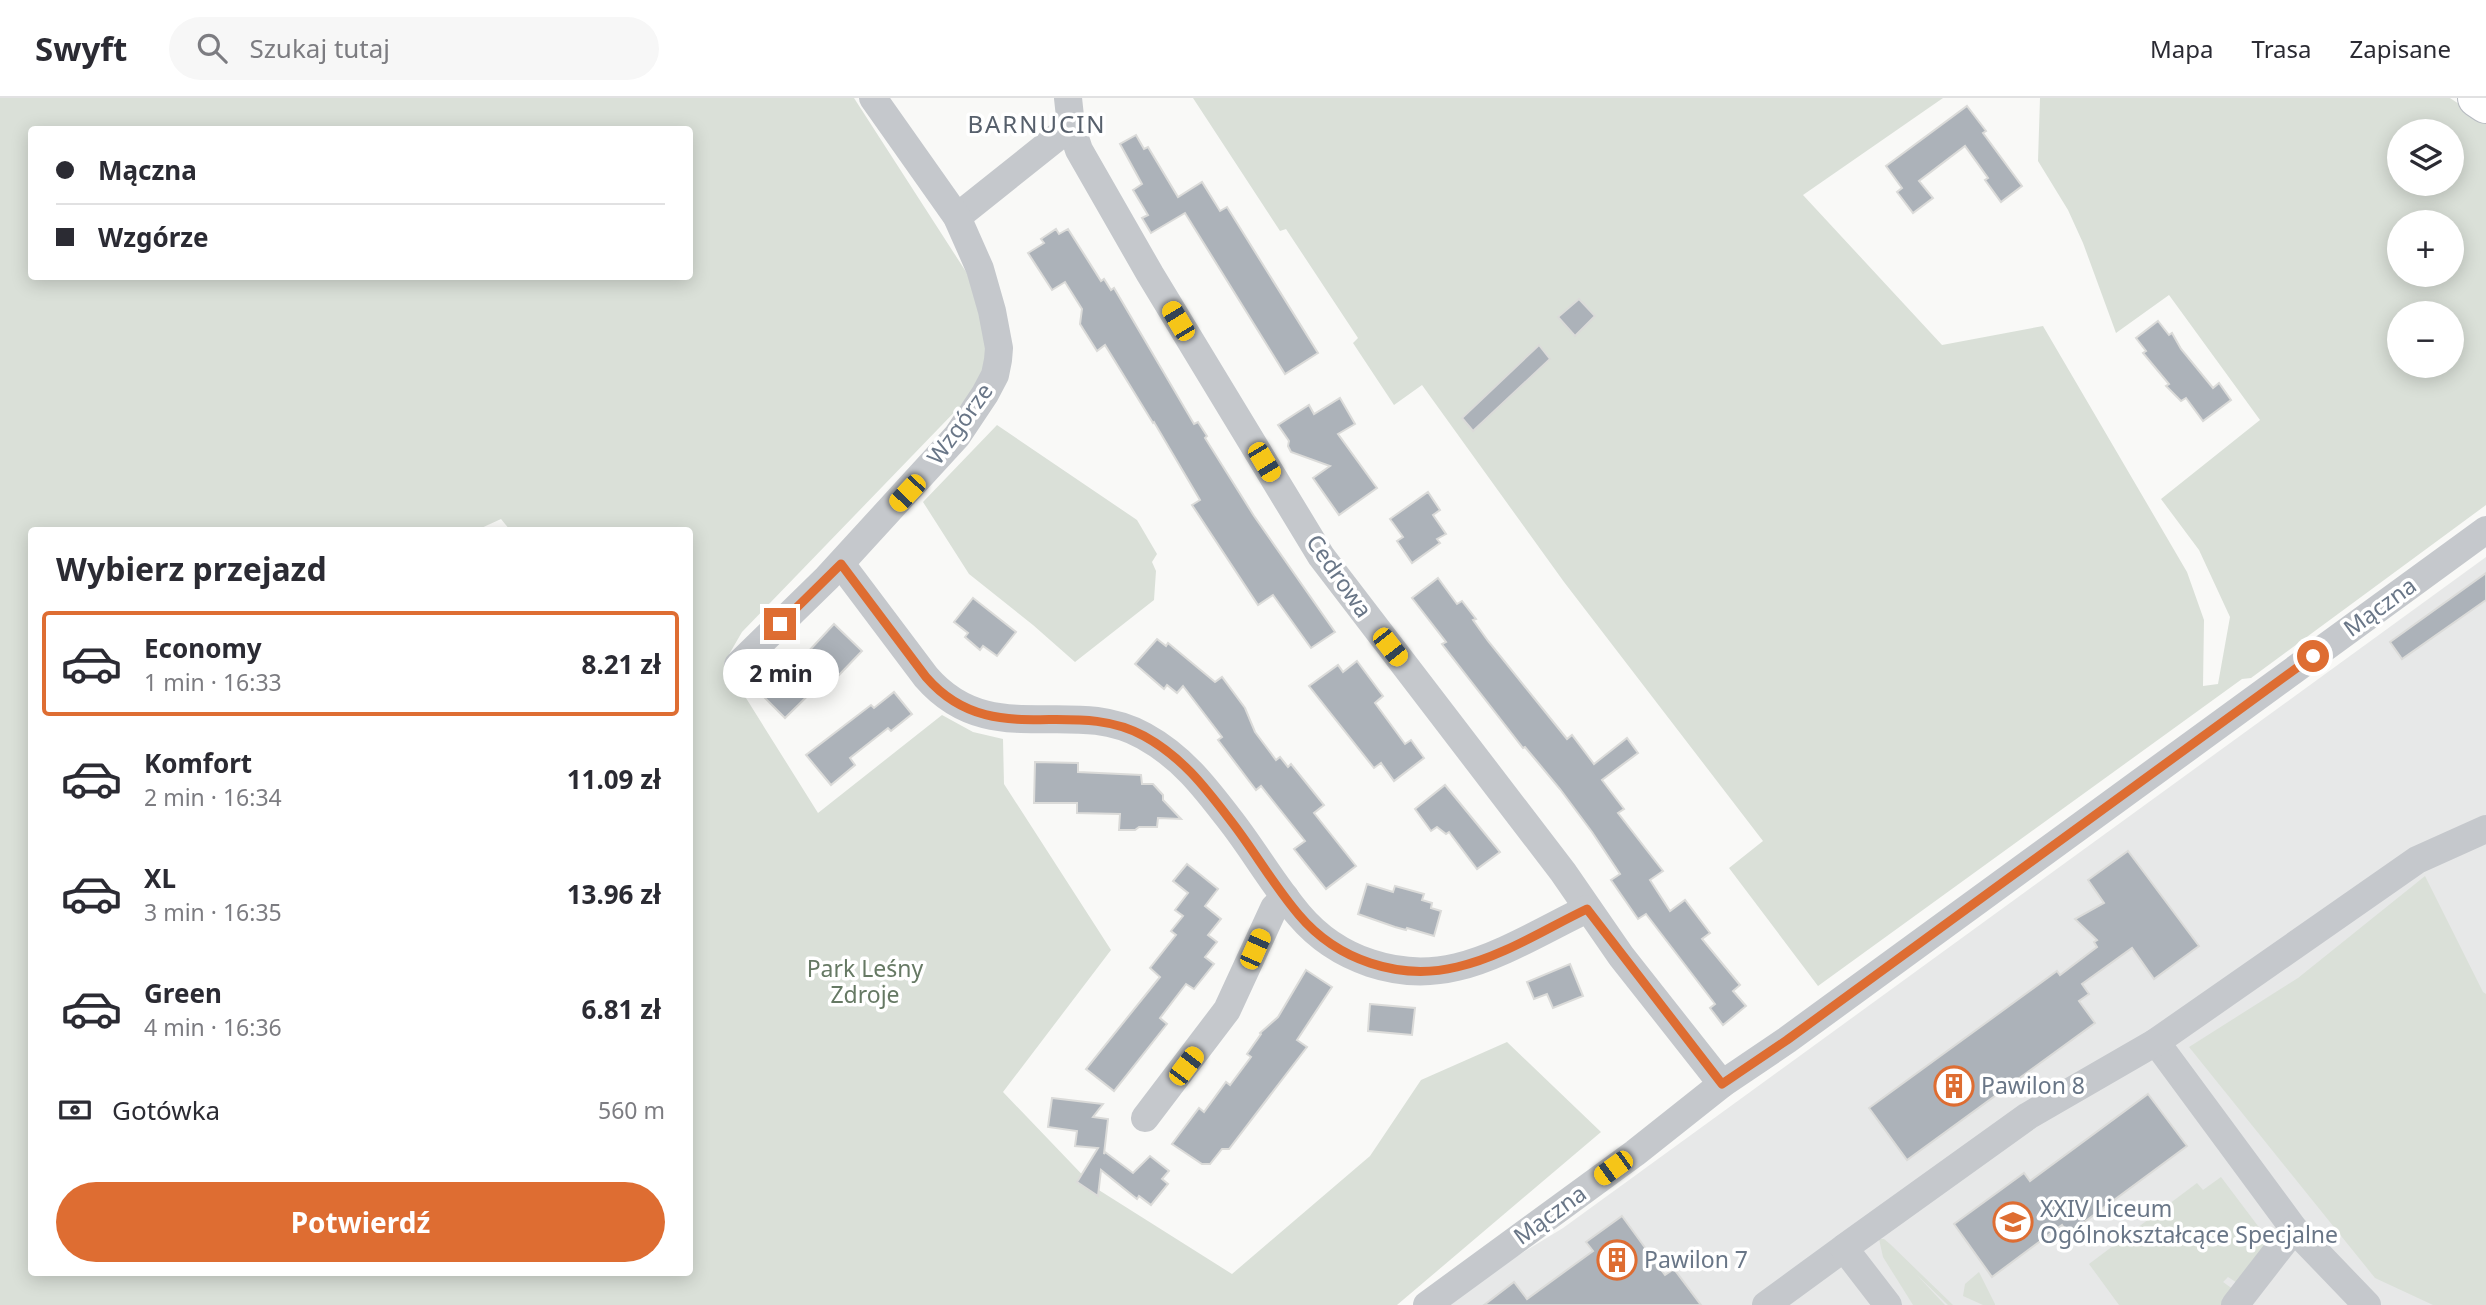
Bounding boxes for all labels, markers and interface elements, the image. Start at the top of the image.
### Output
search box [169,17,659,80]
text: Swyft [35,26,127,71]
icon: search [193,29,231,67]
text: Szukaj tutaj [249,30,390,66]
text: Mapa [2150,32,2214,65]
text: Trasa [2252,32,2312,65]
text: Zapisane [2350,32,2451,65]
district label: BARNUCIN [967,107,1107,140]
map controls [2387,119,2464,378]
button: layers [2387,119,2464,196]
text: Mączna [98,152,197,188]
button: + [2387,210,2464,287]
text: Wzgórze [98,219,209,255]
car [1159,298,1198,344]
button: − [2387,301,2464,378]
street label: Wzgórze [919,376,1000,471]
car [1245,439,1284,485]
car [885,470,930,516]
street label: Cedrowa [1299,527,1380,624]
text: Wybierz przejazd [56,547,327,590]
street label: Mączna [2337,569,2422,643]
route end [764,608,796,640]
car [1369,624,1412,670]
text: Economy [144,630,262,666]
icon: car [60,632,123,695]
route start [2297,640,2329,672]
text: 8.21 zł [582,646,661,682]
callout: 2 min [722,648,838,698]
text: 2 min [749,657,813,689]
text: 1 min · 16:33 [144,666,282,698]
text: Komfort [144,745,252,781]
icon: car [60,747,123,810]
text: 11.09 zł [567,761,661,797]
text: 2 min · 16:34 [144,781,282,813]
text: XL [144,860,176,896]
icon: car [60,862,123,925]
text: 13.96 zł [567,876,661,912]
text: 3 min · 16:35 [144,896,282,928]
car [1237,926,1274,972]
park label: Park Leśny Zdroje [807,952,924,1010]
text: Green [144,975,222,1011]
icon: car [60,977,123,1040]
text: 6.81 zł [582,991,661,1027]
text: 4 min · 16:36 [144,1011,282,1043]
car [1165,1043,1208,1089]
building icon: Pawilon 8 [1933,1065,1975,1107]
place label: Pawilon 8 [1981,1069,2085,1101]
icon: cash [56,1091,94,1129]
text: Gotówka [112,1092,220,1128]
text: 560 m [598,1094,665,1126]
car [1590,1147,1637,1189]
street label: Mączna [1507,1177,1592,1251]
button: Potwierdź [56,1182,665,1262]
place label: XXIV Liceum Ogólnokształcące Specjalne [2040,1192,2338,1250]
school or university icon: XXIV Liceum Ogólnokształcące Specjalne [1992,1201,2034,1243]
building icon: Pawilon 7 [1596,1239,1638,1281]
place label: Pawilon 7 [1644,1243,1748,1275]

